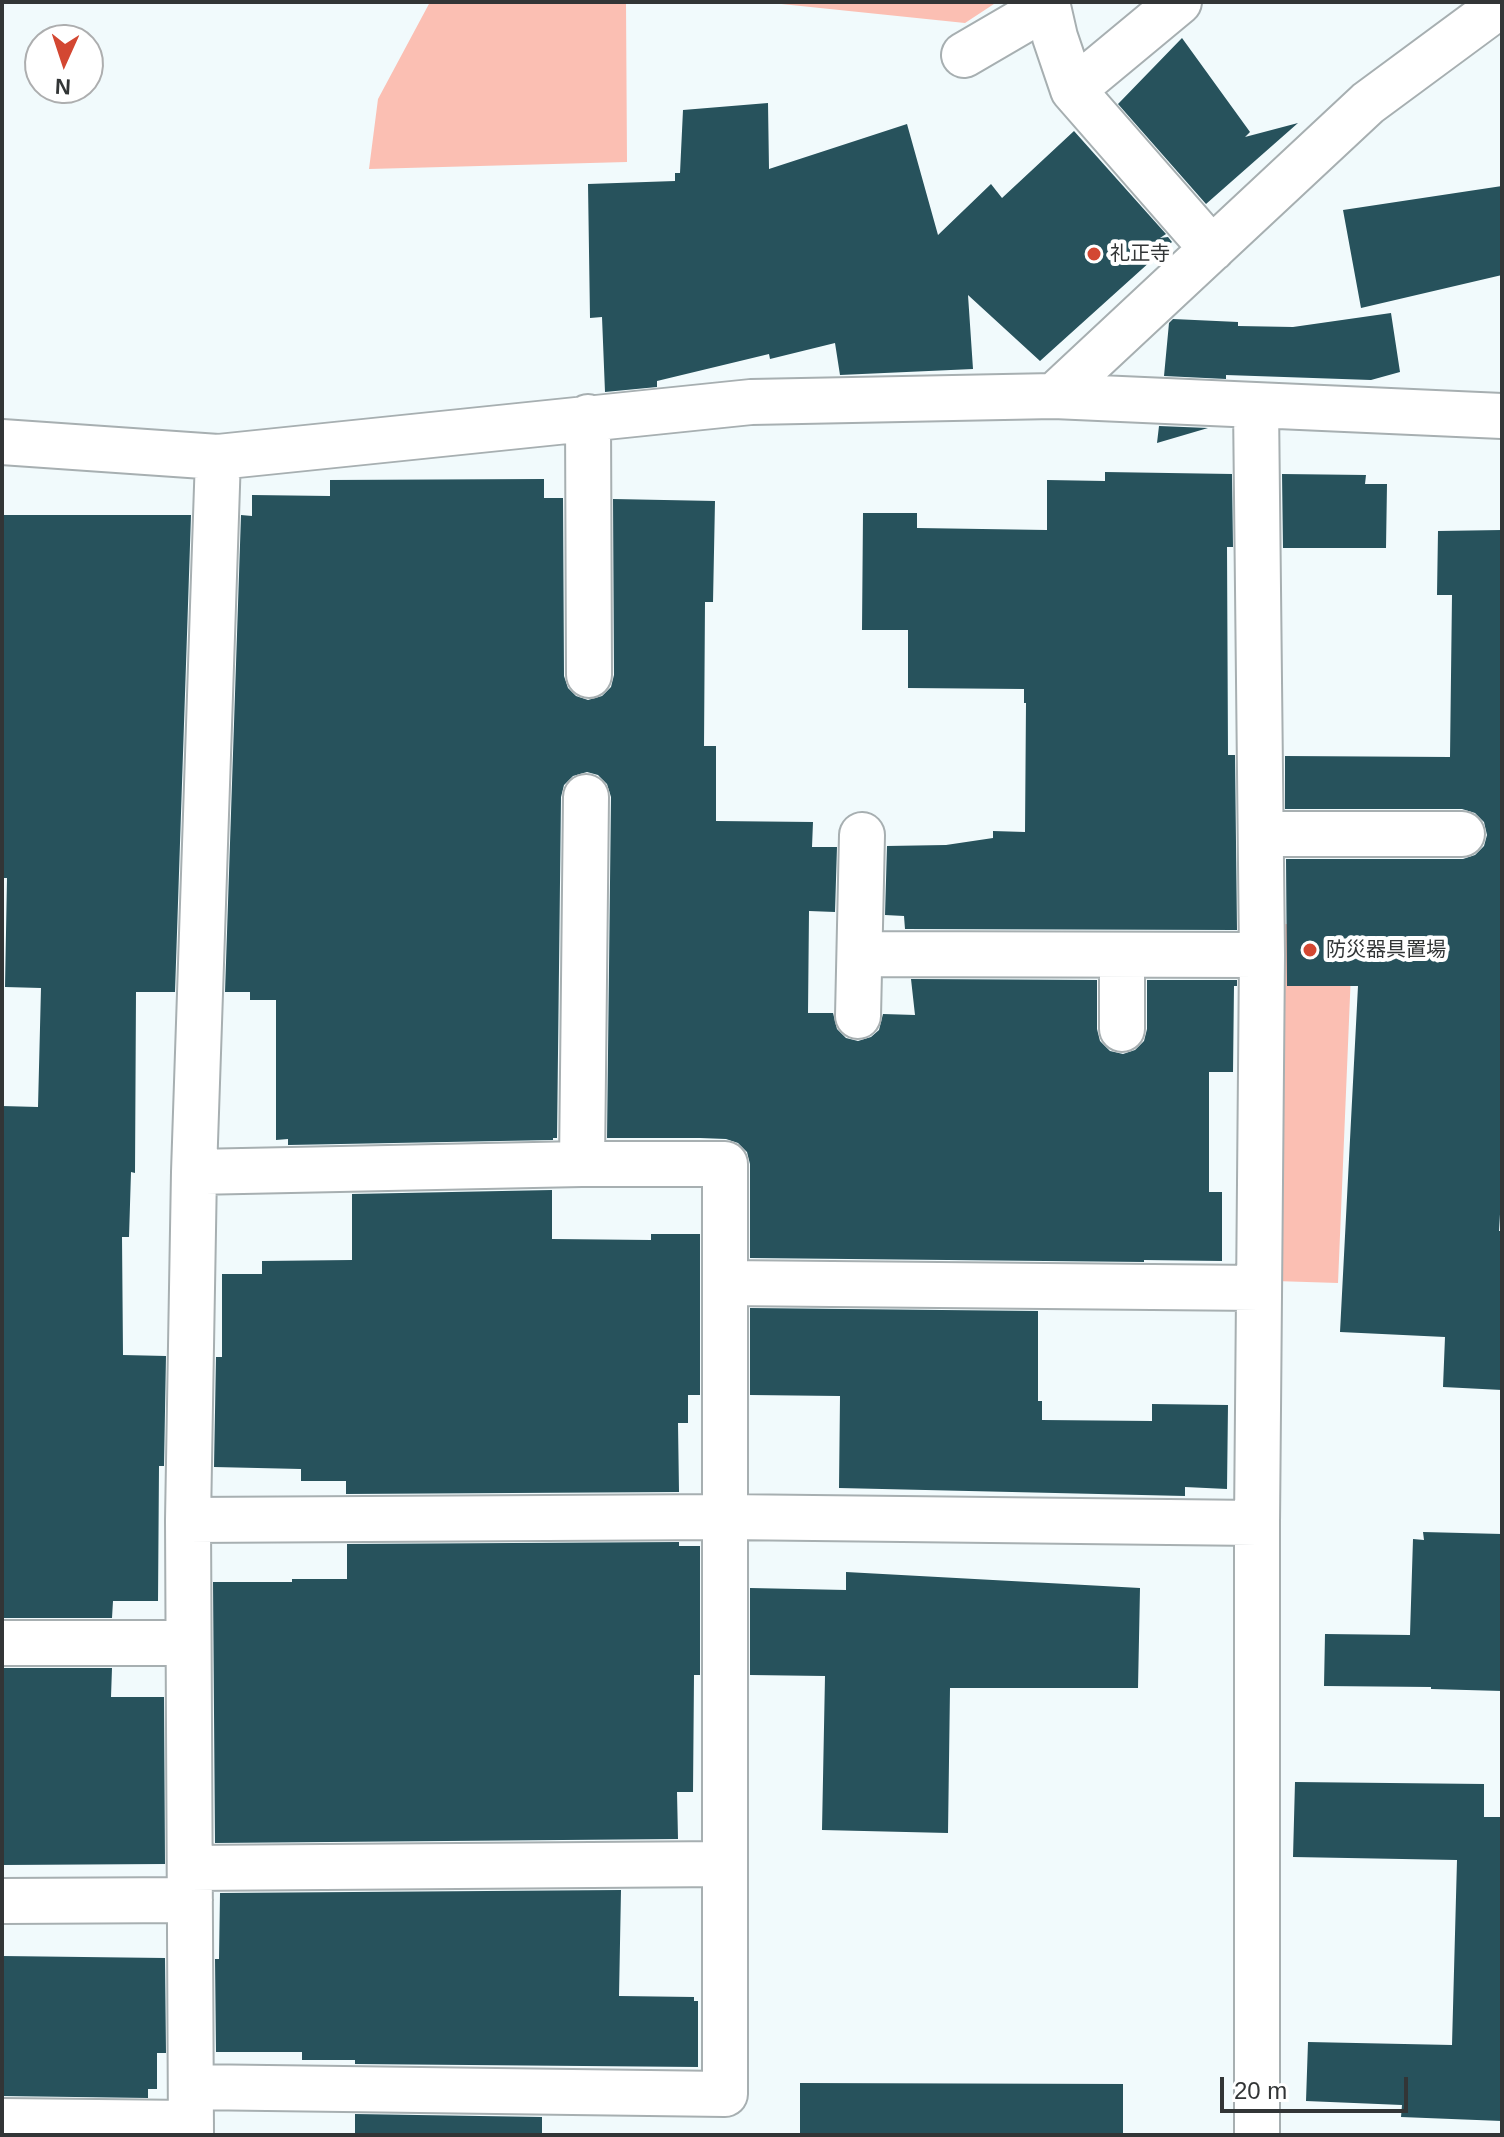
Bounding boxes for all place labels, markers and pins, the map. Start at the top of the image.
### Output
place label: 礼正寺 [1110,242,1170,266]
marker: 礼正寺 [1085,245,1103,263]
place label: 防災器具置場 [1326,938,1446,962]
marker: 防災器具置場 [1301,941,1319,959]

